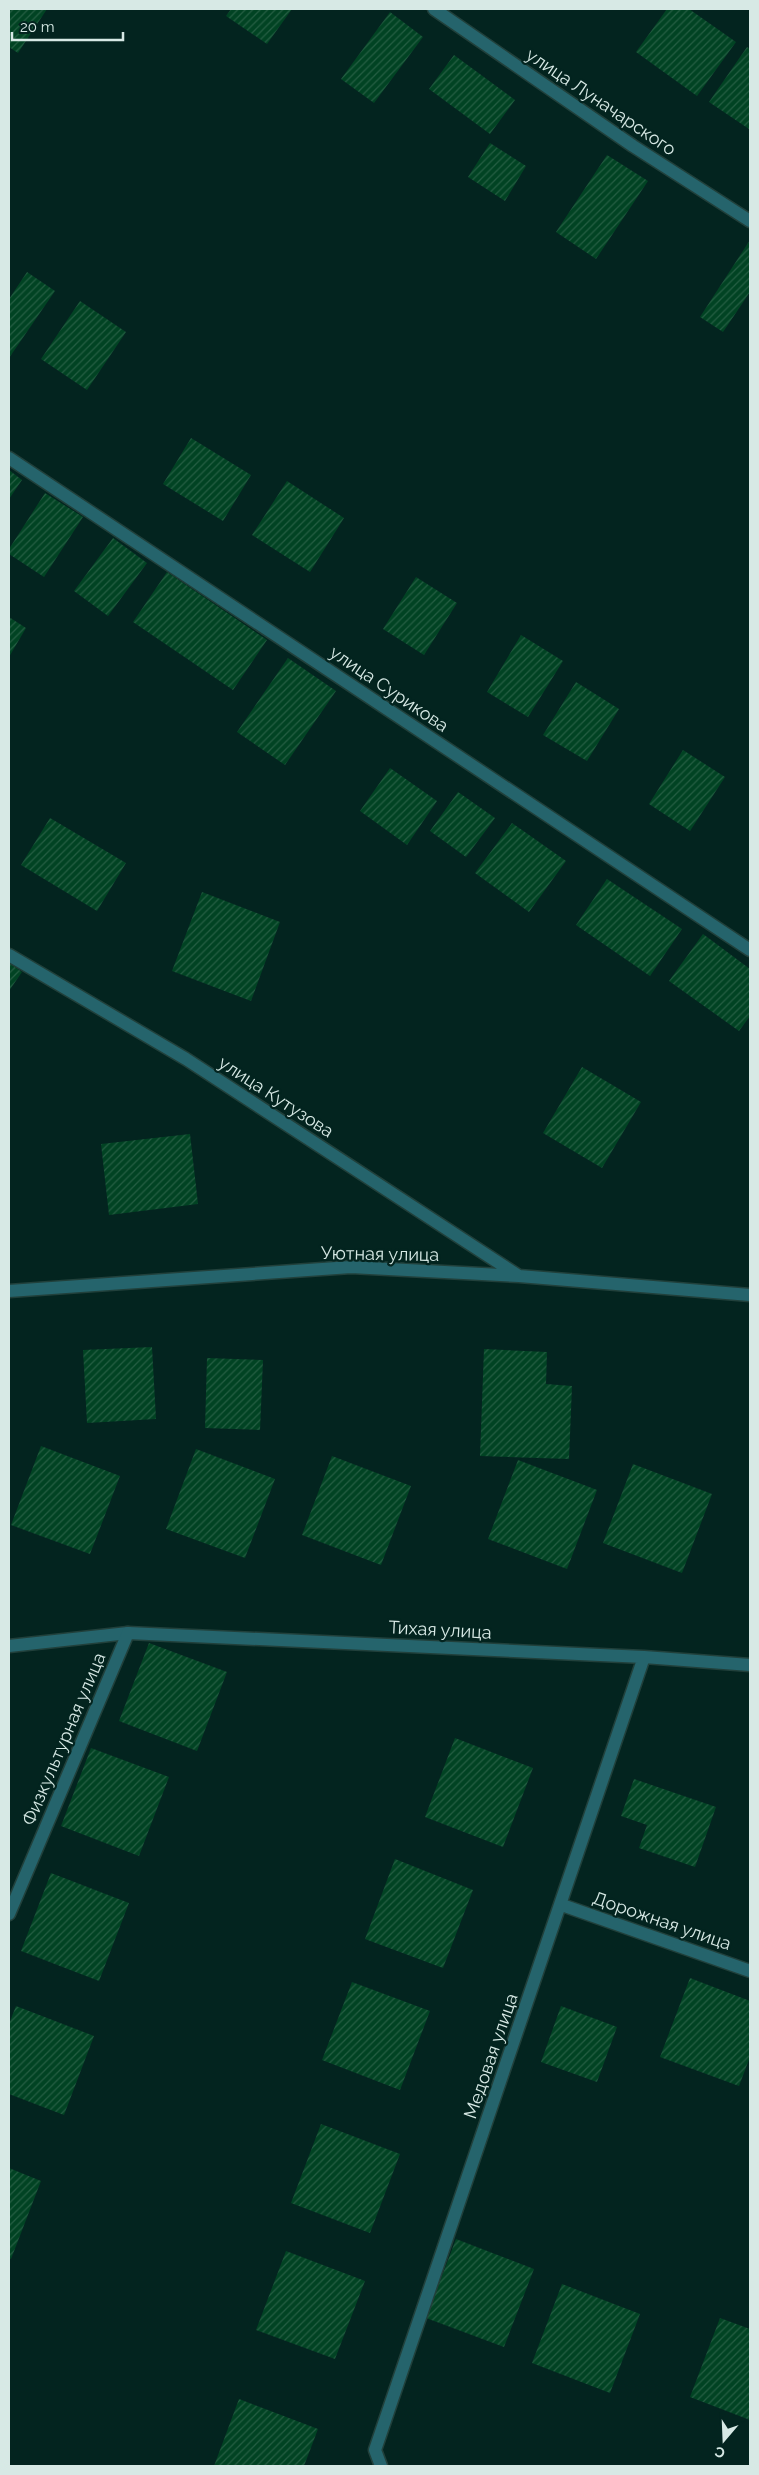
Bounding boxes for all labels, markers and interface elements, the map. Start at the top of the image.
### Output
scale bar [12,10,124,42]
text: 20 m [20,18,55,36]
street label: улица Луначарского [522,44,680,160]
street label: улица Сурикова [326,641,453,736]
street label: улица Кутузова [215,1052,338,1142]
street label: Уютная улица [321,1242,439,1265]
street label: Тихая улица [388,1616,492,1643]
street label: Физкультурная улица [18,1649,109,1828]
street label: Дорожная улица [590,1887,734,1954]
street label: Медовая улица [459,1990,522,2121]
north arrow [699,2415,749,2465]
text: С [712,2443,727,2461]

